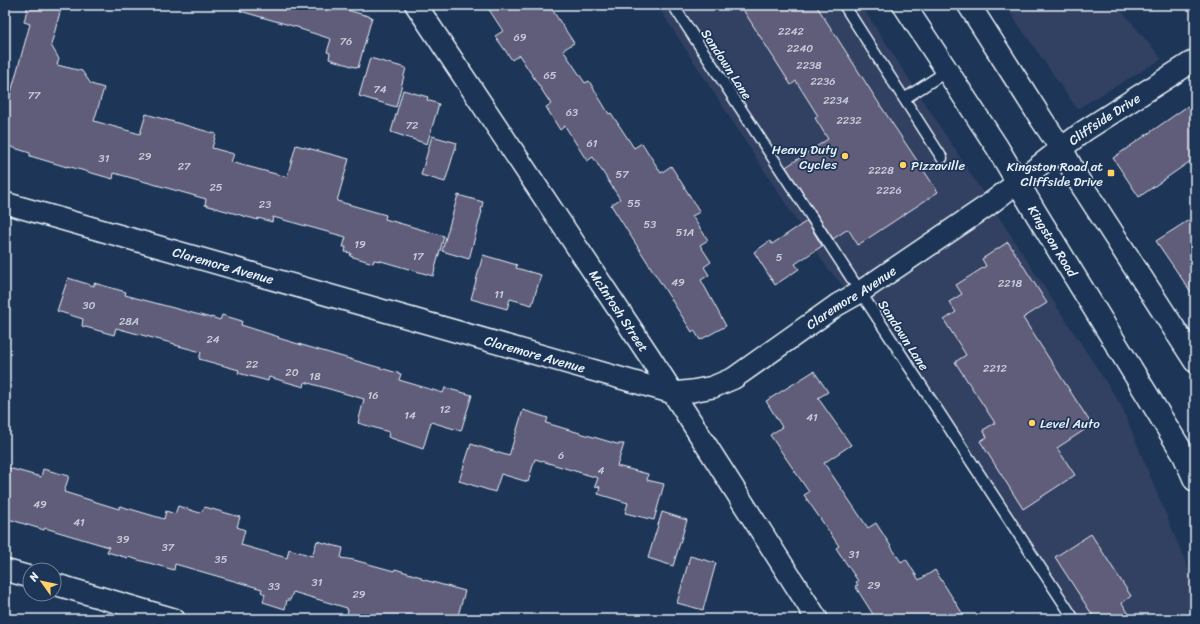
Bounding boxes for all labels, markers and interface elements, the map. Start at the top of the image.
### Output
house number: 2242 [778,22,805,41]
street label: Sandown Lane [695,24,758,105]
house number: 69 [513,28,527,47]
house number: 76 [340,32,352,51]
house number: 2240 [787,39,813,58]
house number: 2238 [796,56,822,75]
house number: 65 [544,66,557,85]
house number: 2236 [811,72,835,91]
house number: 74 [373,80,387,99]
house number: 77 [28,86,41,105]
street label: Cliffside Drive [1063,87,1145,151]
house number: 2234 [823,91,849,110]
house number: 63 [566,103,578,122]
house number: 2232 [836,111,862,130]
house number: 72 [406,116,419,135]
house number: 61 [587,134,598,153]
place label: Heavy Duty Cycles [772,138,838,176]
house number: 29 [138,147,152,166]
house number: 31 [99,149,110,168]
marker: Heavy Duty Cycles [840,151,850,161]
place label: Pizzaville [911,154,965,177]
place label: Kingston Road at Cliffside Drive [1007,155,1103,193]
house number: 27 [178,157,191,176]
marker: Pizzaville [898,160,908,170]
house number: 2228 [868,161,894,180]
house number: 57 [615,165,629,184]
marker: Kingston Road at Cliffside Drive [1106,168,1116,178]
house number: 25 [209,178,223,197]
house number: 2226 [876,181,902,200]
house number: 55 [627,194,641,213]
house number: 23 [259,195,271,214]
street label: Kingston Road [1022,201,1084,283]
house number: 53 [644,215,656,234]
house number: 51A [676,223,694,242]
house number: 19 [354,235,366,254]
street label: Claremore Avenue [170,240,277,291]
house number: 17 [413,247,424,266]
house number: 5 [776,248,783,267]
street label: Claremore Avenue [801,259,901,336]
street label: McIntosh Street [583,265,655,357]
house number: 49 [671,273,685,292]
house number: 2218 [998,274,1022,293]
house number: 11 [494,285,504,304]
street label: Sandown Lane [872,295,935,376]
house number: 30 [83,296,96,315]
house number: 28A [119,312,139,331]
street label: Claremore Avenue [482,329,588,380]
house number: 24 [206,330,220,349]
house number: 22 [246,355,259,374]
house number: 2212 [983,359,1008,378]
house number: 20 [285,363,299,382]
house number: 18 [309,367,321,386]
house number: 16 [368,386,378,405]
house number: 12 [439,400,451,419]
house number: 14 [404,406,416,425]
house number: 41 [806,408,818,427]
place label: Level Auto [1040,412,1100,435]
marker: Level Auto [1027,418,1037,428]
house number: 6 [558,446,564,465]
house number: 4 [598,461,605,480]
house number: 49 [33,495,47,514]
house number: 41 [73,513,85,532]
house number: 39 [117,530,130,549]
house number: 37 [162,538,175,557]
house number: 31 [849,545,860,564]
house number: 35 [215,550,228,569]
north arrow [22,562,62,602]
text: N [23,568,44,586]
house number: 31 [312,573,323,592]
house number: 29 [867,576,881,595]
house number: 33 [268,577,280,596]
house number: 29 [352,585,366,604]

